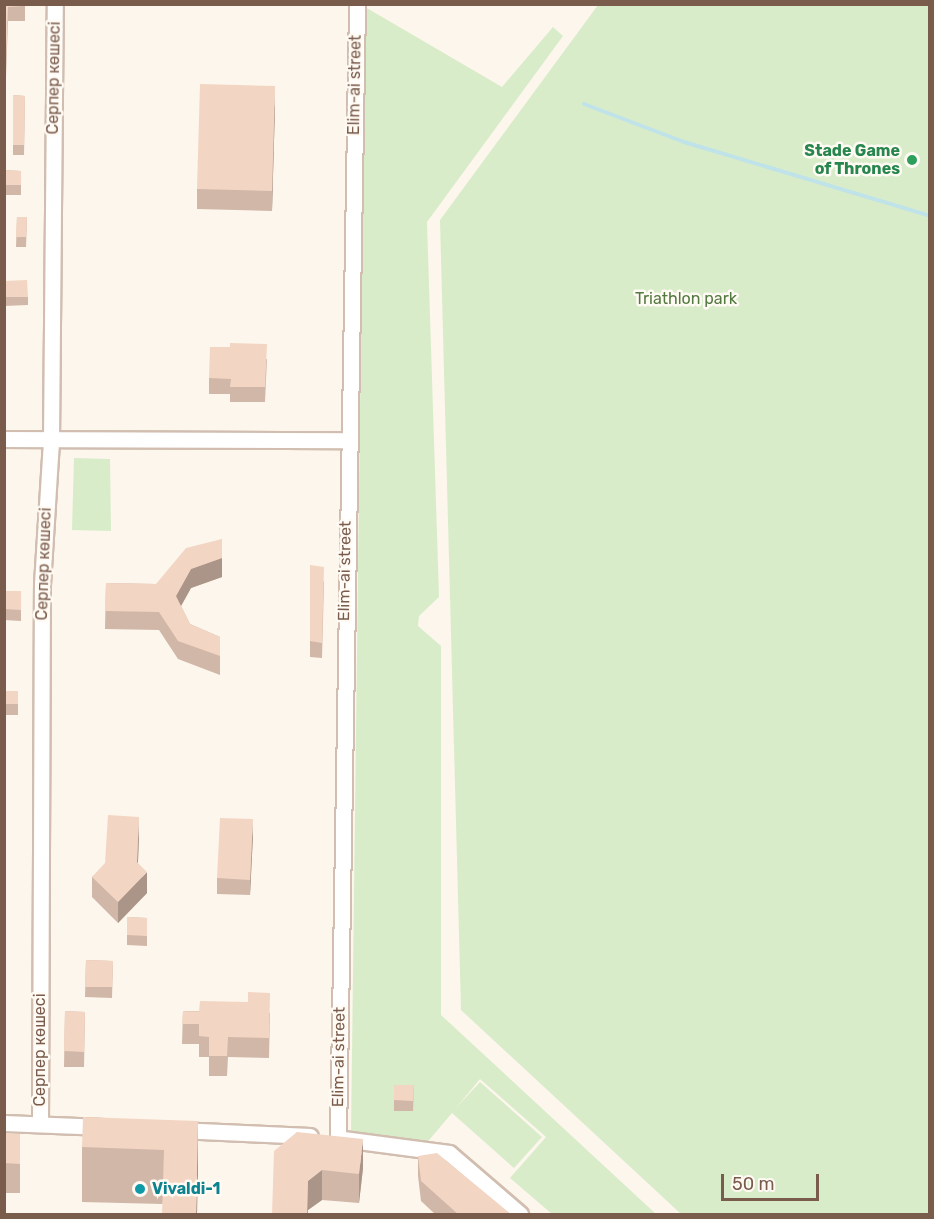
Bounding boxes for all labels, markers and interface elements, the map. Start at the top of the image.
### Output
street label: Серпер көшесі [43,21,65,135]
street label: Elim-ai street [345,35,365,135]
place label: Stade Game of Thrones [804,141,900,179]
marker: Stade Game of Thrones [905,153,919,167]
park label: Triathlon park [635,289,737,309]
street label: Серпер көшесі [32,507,56,621]
street label: Elim-ai street [335,521,355,621]
street label: Серпер көшесі [30,993,50,1107]
street label: Elim-ai street [329,1007,349,1107]
scale bar [724,1162,822,1200]
text: 50 m [732,1173,775,1195]
place label: Vivaldi-1 [152,1179,220,1199]
marker: Vivaldi-1 [133,1182,147,1196]

